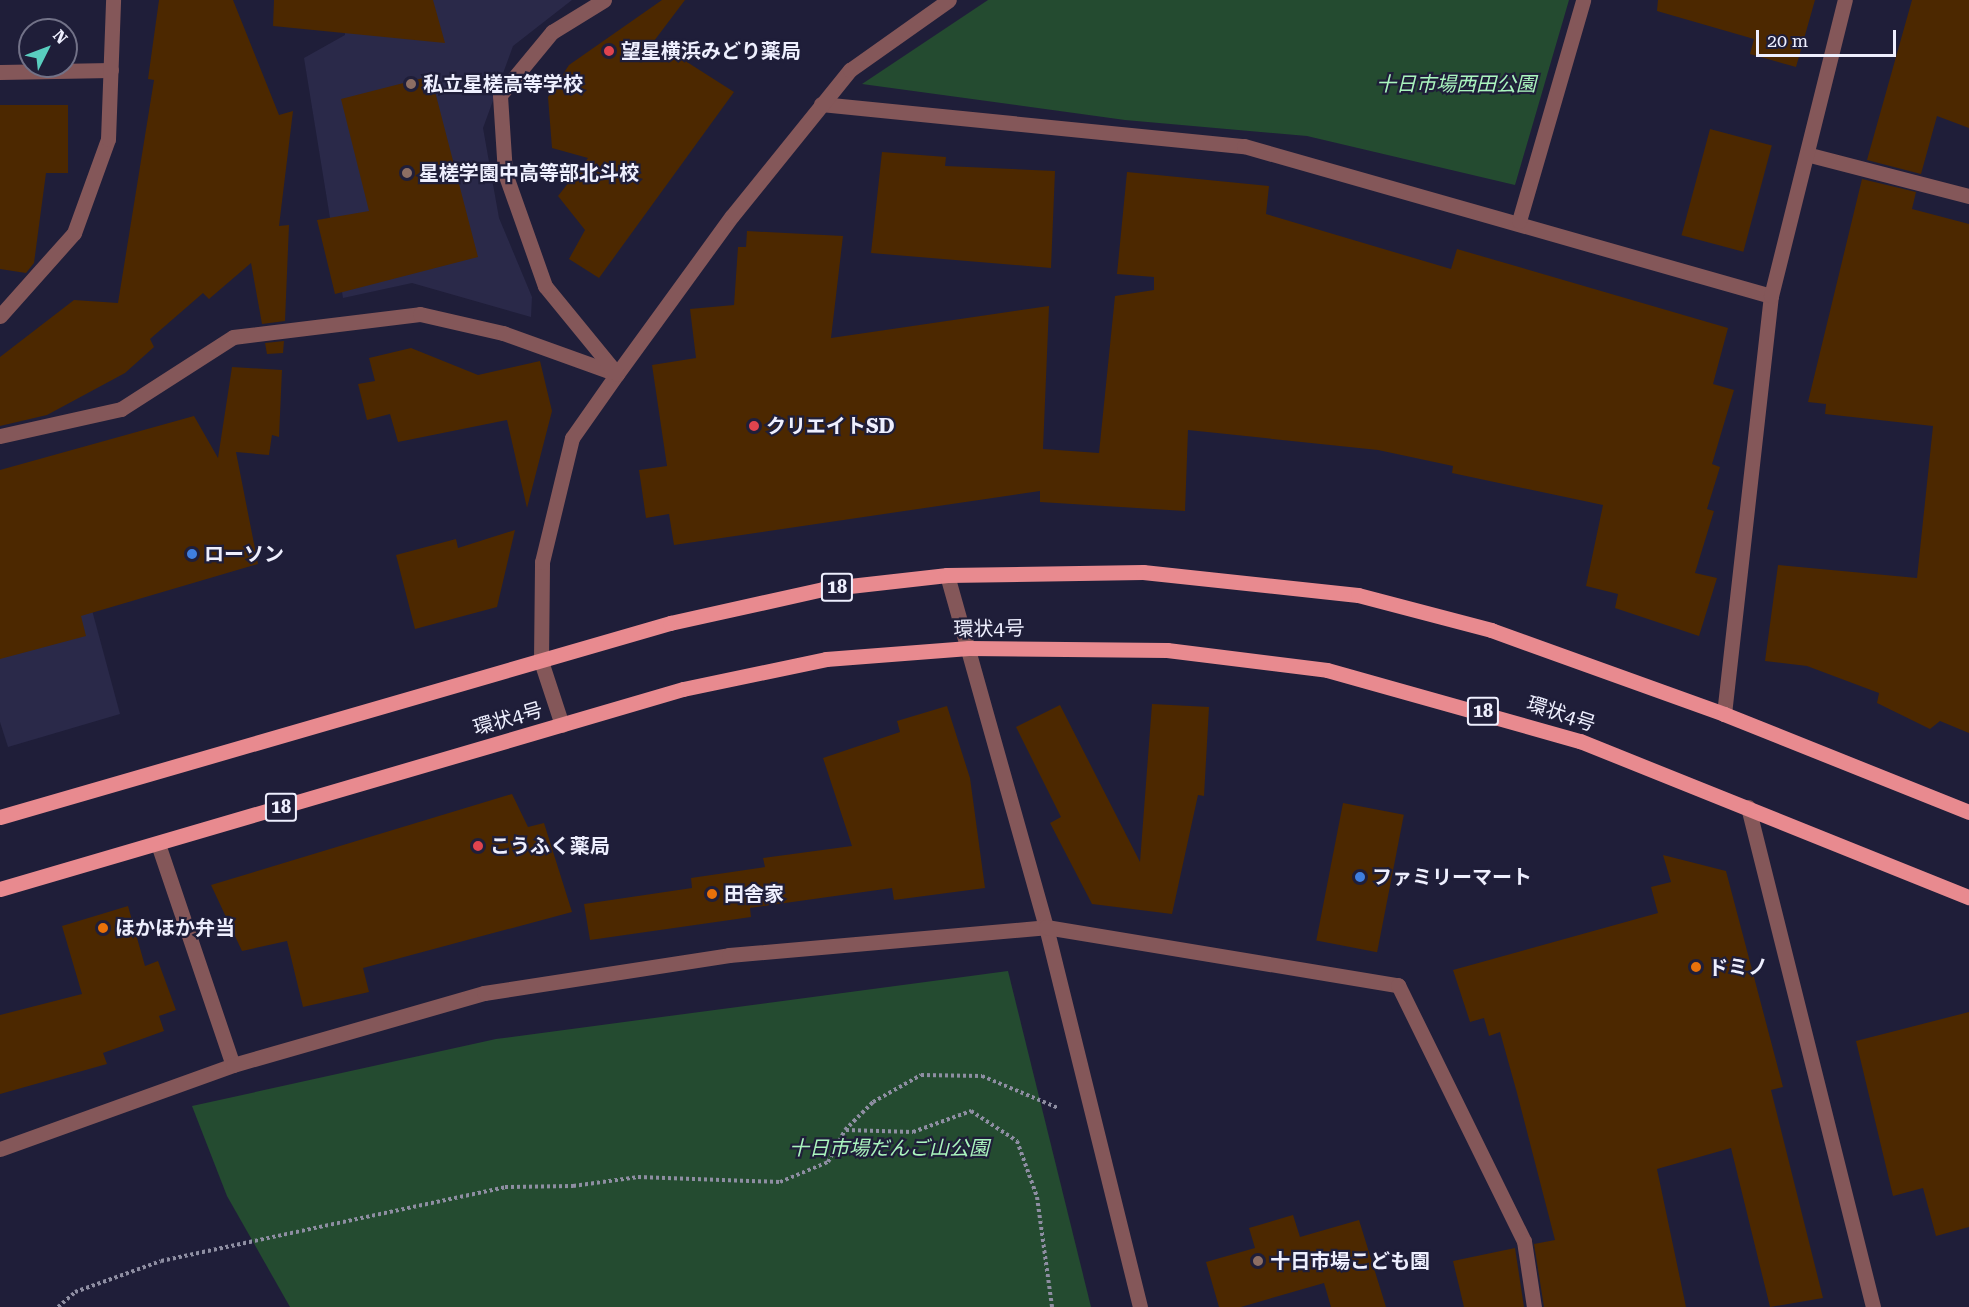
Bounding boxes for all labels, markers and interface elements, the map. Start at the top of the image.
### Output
north arrow [18,18,78,78]
scale bar [1759,18,1898,56]
text: N [49,26,71,48]
text: 20 m [1767,30,1808,51]
place label: 望星横浜みどり薬局 [621,39,801,63]
marker: 望星横浜みどり薬局 [602,44,616,58]
place label: 私立星槎高等学校 [423,72,583,96]
park label: 十日市場西田公園 [1376,72,1536,96]
marker: 私立星槎高等学校 [404,77,418,91]
place label: 星槎学園中高等部北斗校 [419,161,639,185]
marker: 星槎学園中高等部北斗校 [400,166,414,180]
place label: クリエイトSD [766,414,895,438]
marker: クリエイトSD [747,419,761,433]
place label: ローソン [204,542,284,566]
marker: ローソン [185,547,199,561]
road number: 18 [820,572,854,602]
street label: 環状4号 [953,616,1025,642]
street label: 環状4号 [1523,692,1599,736]
road number: 18 [1466,696,1500,726]
street label: 環状4号 [470,698,546,740]
road number: 18 [264,792,298,822]
place label: こうふく薬局 [490,834,610,858]
marker: こうふく薬局 [471,839,485,853]
place label: ファミリーマート [1372,865,1532,889]
marker: ファミリーマート [1353,870,1367,884]
place label: 田舎家 [724,882,784,906]
marker: 田舎家 [705,887,719,901]
place label: ほかほか弁当 [115,916,235,940]
marker: ほかほか弁当 [96,921,110,935]
place label: ドミノ [1708,955,1768,979]
marker: ドミノ [1689,960,1703,974]
park label: 十日市場だんご山公園 [789,1136,989,1160]
place label: 十日市場こども園 [1270,1249,1430,1273]
marker: 十日市場こども園 [1251,1254,1265,1268]

